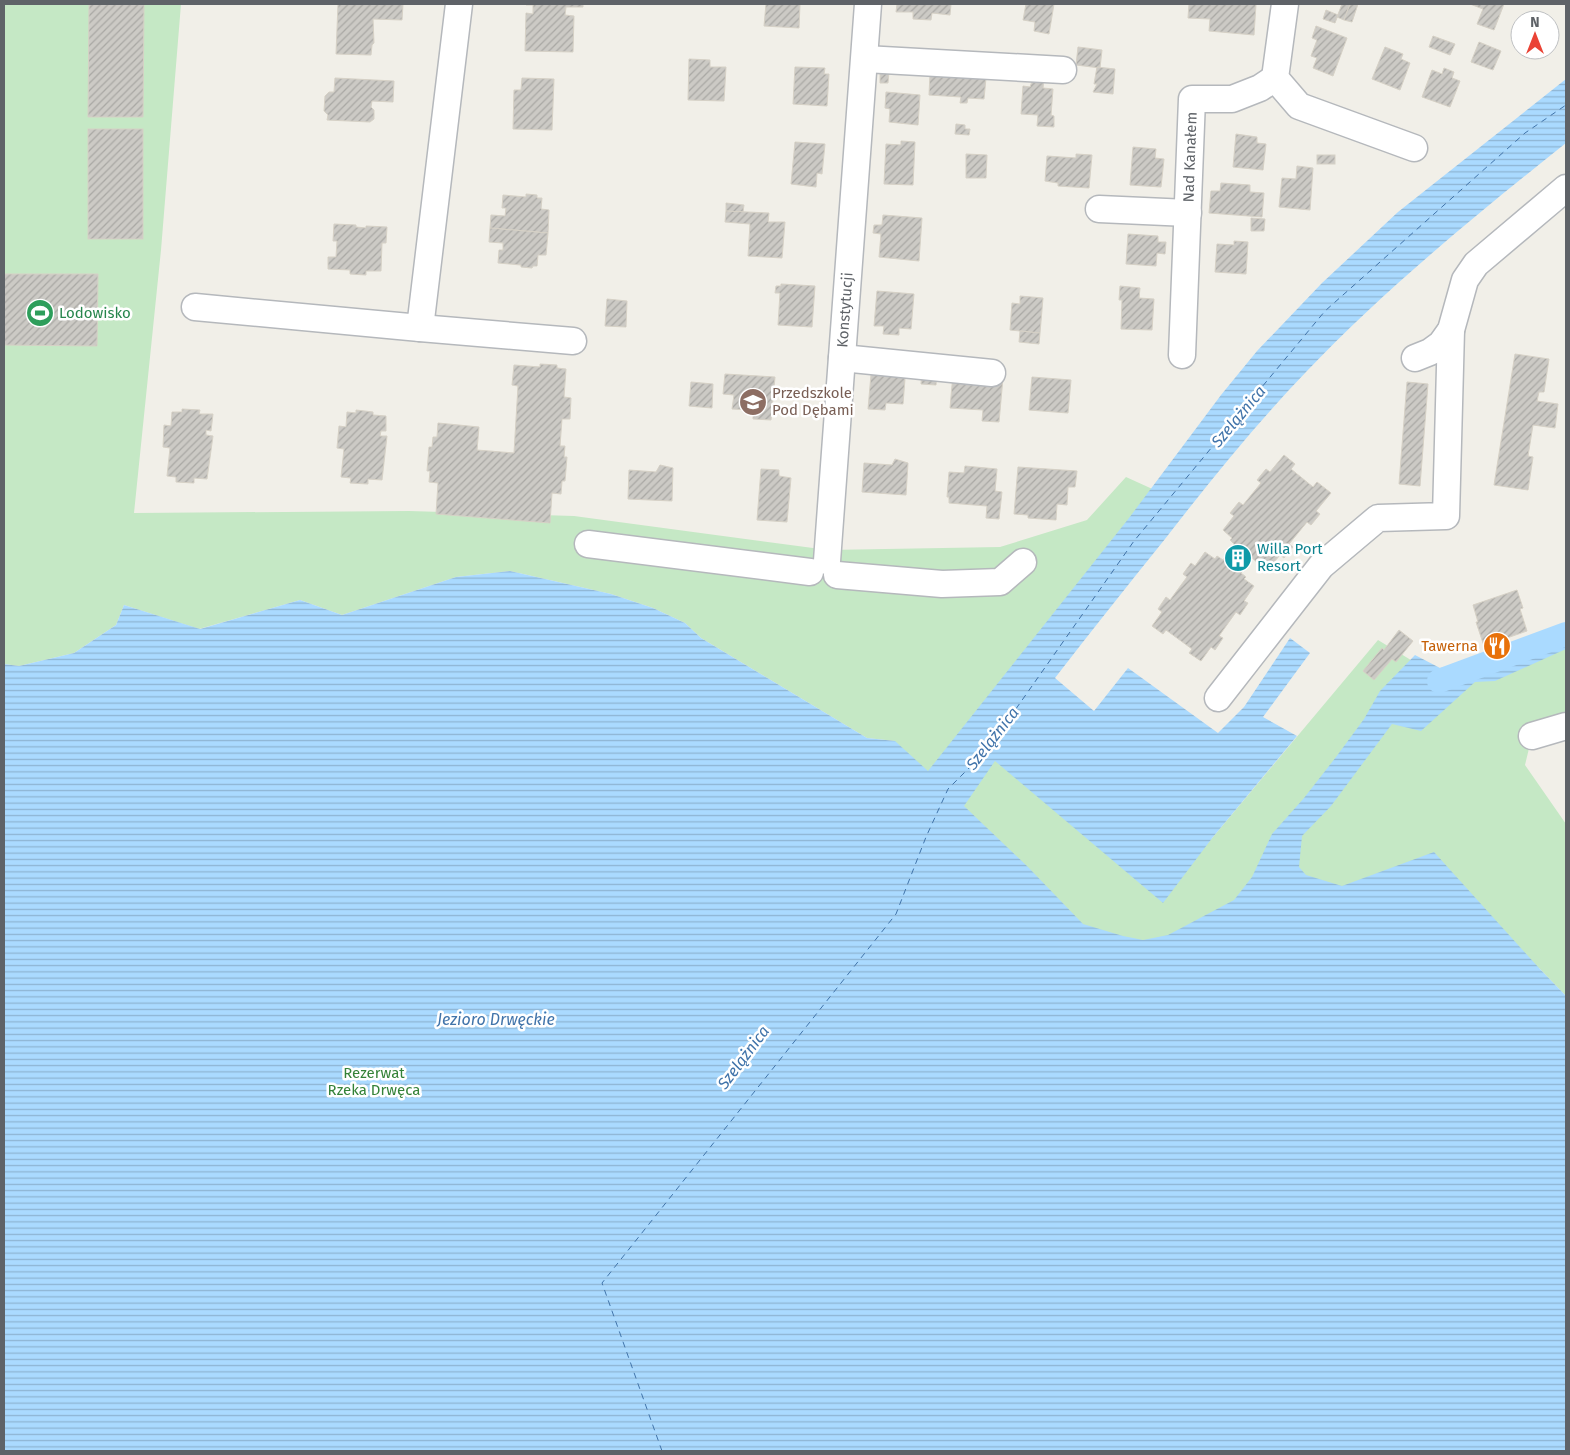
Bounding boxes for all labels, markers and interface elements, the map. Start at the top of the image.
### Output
north arrow [1510,10,1560,60]
text: N [1530,14,1540,31]
street label: Nad Kanałem [1179,111,1201,203]
street label: Konstytucji [833,272,857,348]
sports icon: Lodowisko [25,298,55,328]
place label: Lodowisko [59,304,131,322]
water label: Szelążnica [1207,382,1270,452]
place label: Przedszkole Pod Dębami [772,384,854,419]
school or university icon: Przedszkole Pod Dębami [738,387,768,417]
place label: Willa Port Resort [1257,540,1323,575]
building icon: Willa Port Resort [1223,543,1253,573]
restaurant icon: Tawerna [1482,631,1512,661]
place label: Tawerna [1421,637,1478,655]
water label: Szelążnica [961,703,1023,775]
water label: Jezioro Drwęckie [436,1010,555,1029]
water label: Szelążnica [713,1022,774,1094]
park label: Rezerwat Rzeka Drwęca [328,1064,420,1099]

